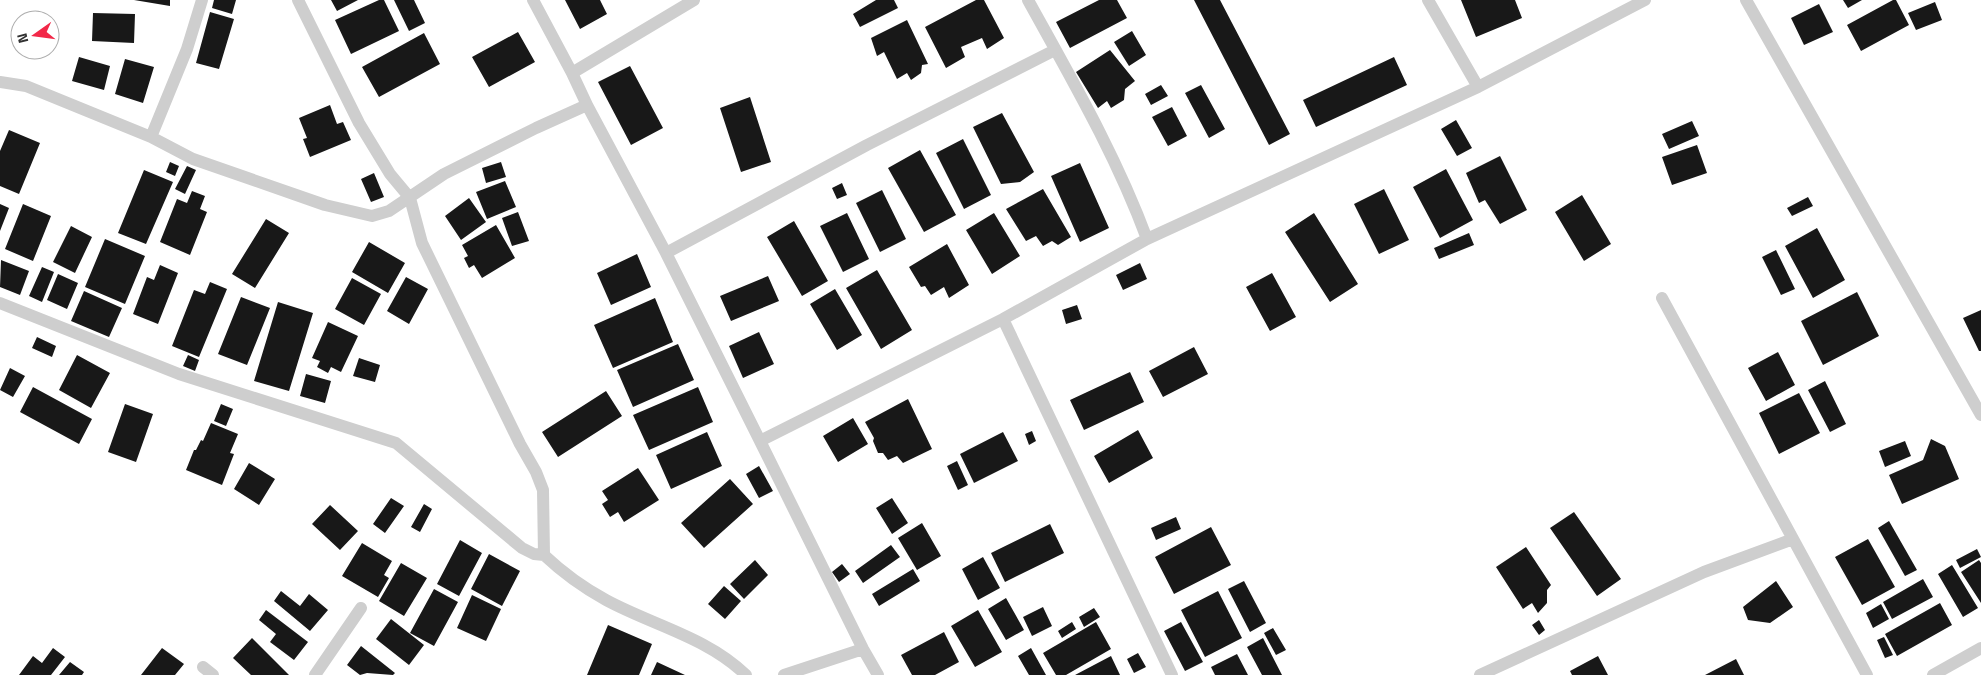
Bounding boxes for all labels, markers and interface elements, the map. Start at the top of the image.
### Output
north arrow [10,10,60,60]
text: N [11,31,33,46]

